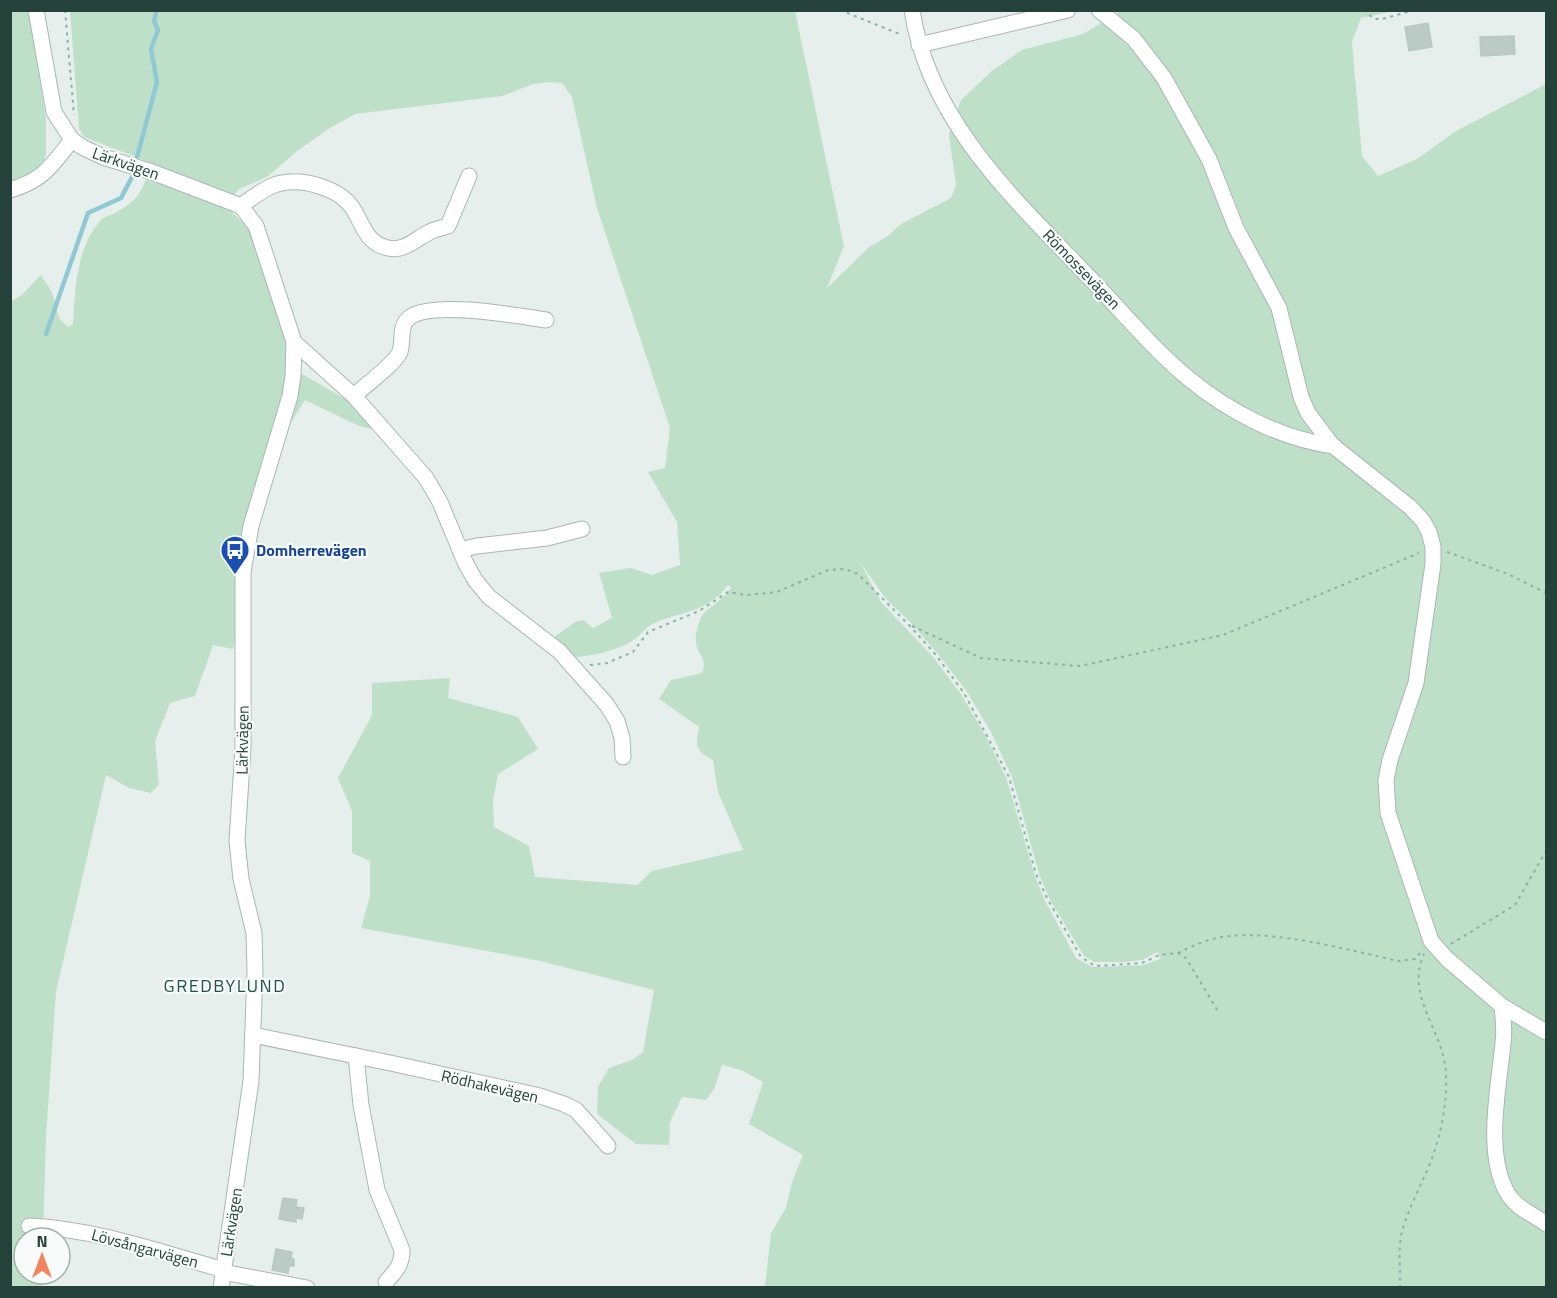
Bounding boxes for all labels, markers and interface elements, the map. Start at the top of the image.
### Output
street label: Lärkvägen [89,140,163,186]
street label: Römossevägen [1037,224,1127,314]
bus stop icon: Domherrevägen [219,534,251,576]
place label: Domherrevägen [256,538,367,562]
street label: Lärkvägen [229,705,255,775]
district label: GREDBYLUND [164,972,286,999]
street label: Rödhakevägen [439,1063,541,1109]
street label: Lärkvägen [214,1186,248,1258]
street label: Lövsångarvägen [89,1222,201,1274]
north arrow [12,1226,72,1286]
text: N [36,1229,48,1253]

